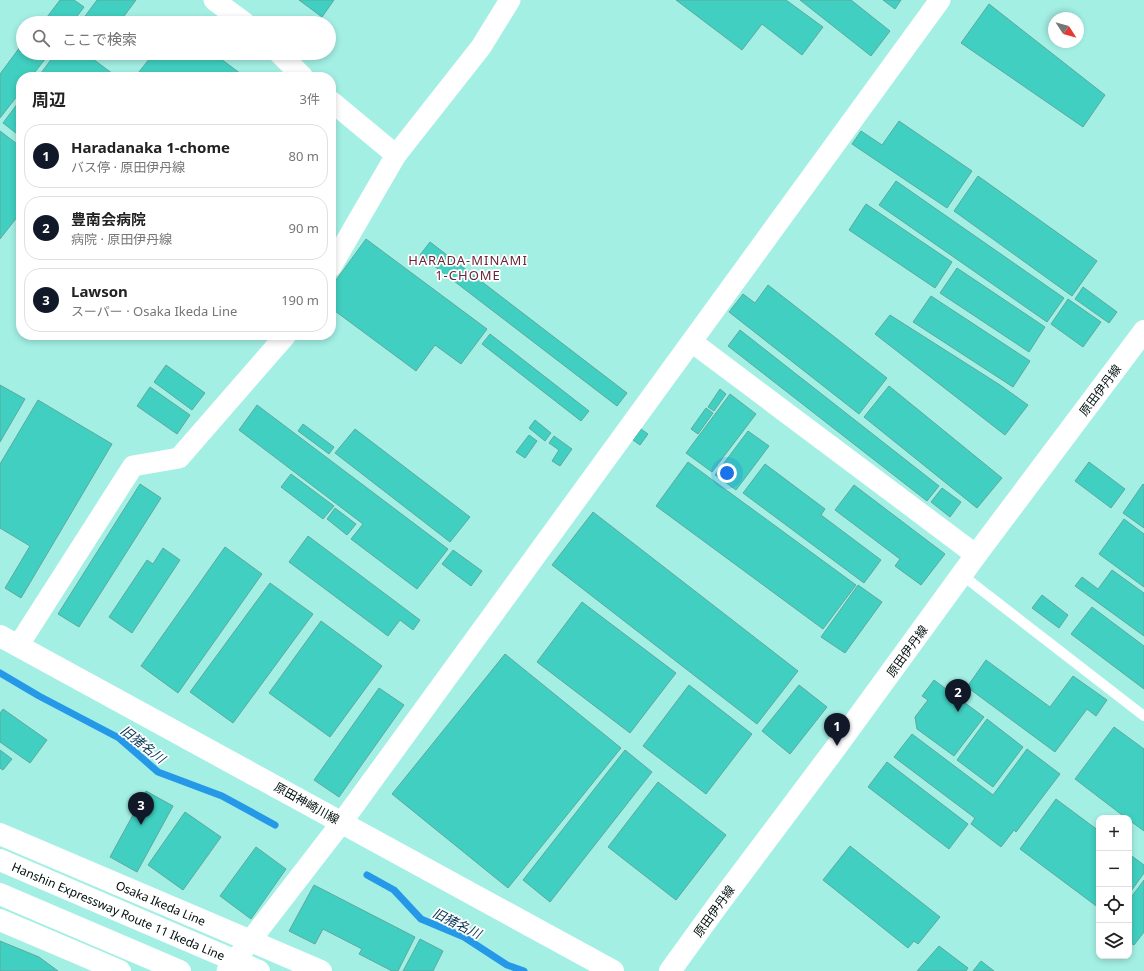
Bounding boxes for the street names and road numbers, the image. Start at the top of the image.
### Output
street label: 原田伊丹線 [1075,361,1125,419]
street label: 原田伊丹線 [882,622,932,680]
street label: 原田神崎川線 [271,778,343,828]
street label: Hanshin Expressway Route 11 Ikeda Line [9,858,228,964]
street label: Osaka Ikeda Line [113,876,209,929]
street label: 原田伊丹線 [689,882,739,940]

